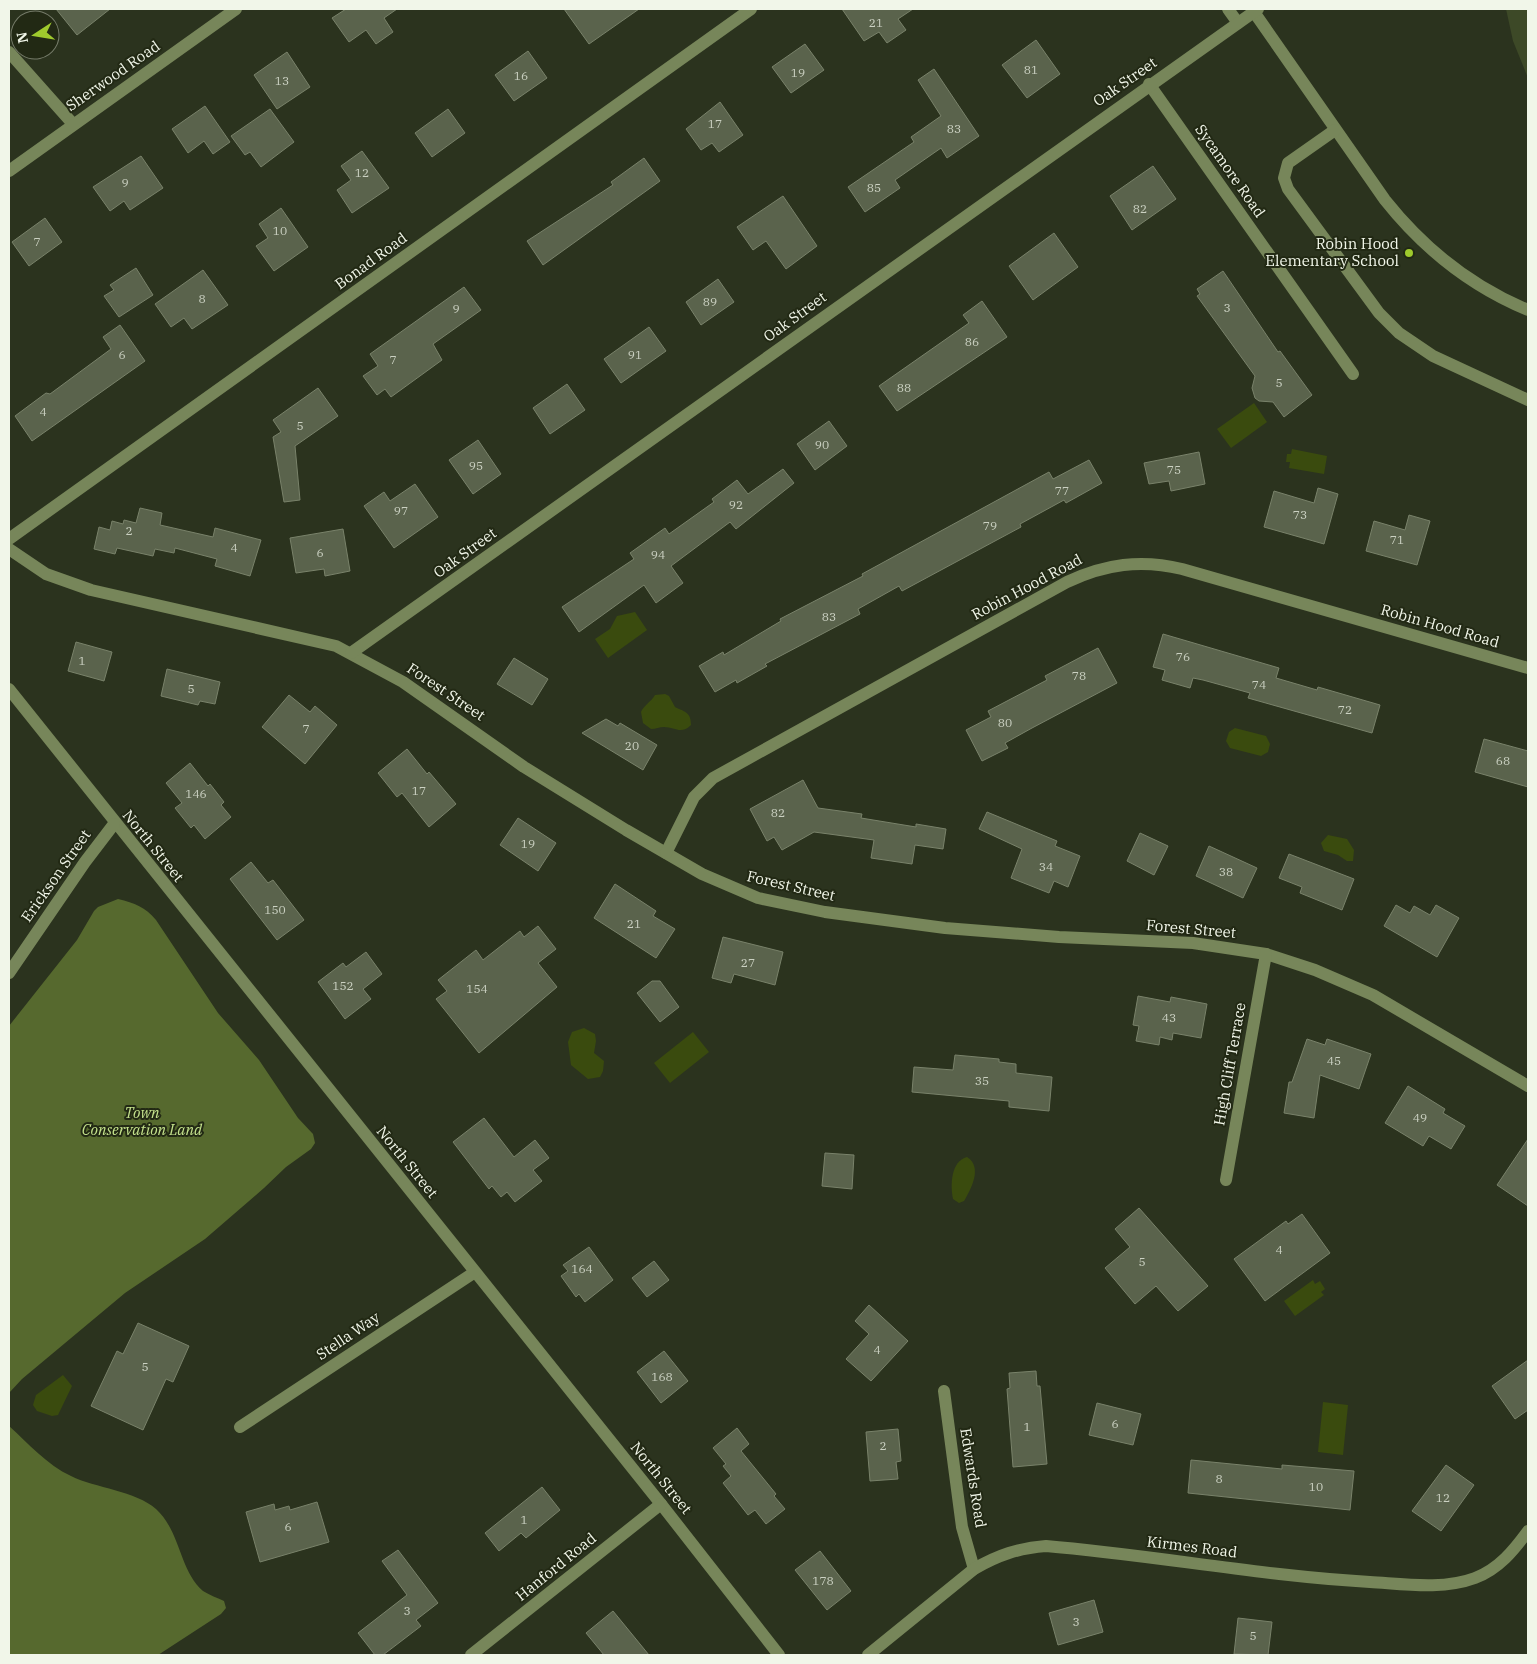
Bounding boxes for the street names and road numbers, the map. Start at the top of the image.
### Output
street label: Sherwood Road [62,36,163,115]
street label: Oak Street [1089,53,1160,110]
street label: Sycamore Road [1191,121,1270,221]
street label: Bonad Road [331,228,411,293]
street label: Oak Street [759,287,830,346]
street label: Oak Street [429,523,500,582]
street label: Robin Hood Road [968,549,1085,624]
street label: Robin Hood Road [1379,600,1502,652]
street label: Forest Street [404,659,489,725]
street label: North Street [119,806,188,886]
street label: Erickson Street [17,826,94,926]
street label: Forest Street [745,866,837,905]
street label: Forest Street [1145,915,1237,942]
street label: High Cliff Terrace [1209,1001,1250,1127]
street label: North Street [373,1122,442,1202]
street label: Stella Way [312,1307,383,1364]
street label: Edwards Road [956,1427,991,1529]
street label: North Street [627,1438,696,1518]
street label: Hanford Road [512,1528,600,1605]
street label: Kirmes Road [1146,1532,1238,1561]

